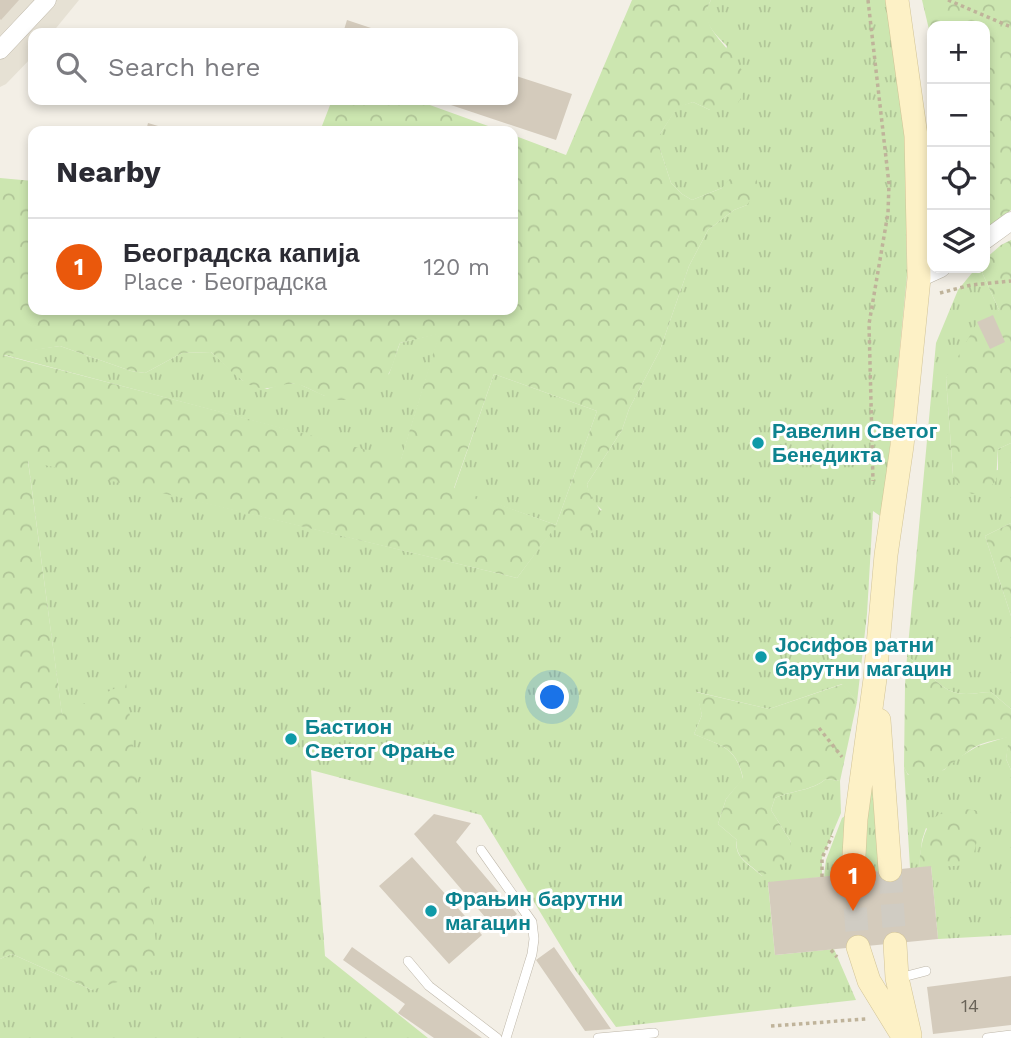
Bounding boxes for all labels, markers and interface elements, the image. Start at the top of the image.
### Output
map controls [927,21,990,273]
button: + [927,21,990,84]
search box [28,28,518,105]
icon: search [52,48,90,86]
text: Search here [108,52,260,82]
button: − [927,84,990,147]
button: locate [927,147,990,210]
text: Nearby [56,154,161,189]
button: layers [927,210,990,273]
text: Београдска капија [123,238,360,268]
text: 1 [74,254,84,281]
text: 120 m [424,254,490,281]
text: Place · Београдска [123,269,327,296]
place label: Равелин Светог Бенедикта [772,418,938,467]
marker: Равелин Светог Бенедикта [750,435,766,451]
place label: Јосифов ратни барутни магацин [775,632,952,681]
marker: Јосифов ратни барутни магацин [753,649,769,665]
your location [535,680,569,714]
place label: Бастион Светог Фрање [305,714,455,763]
marker: Бастион Светог Фрање [283,731,299,747]
pin: 1 [830,853,876,911]
place label: Фрањин барутни магацин [445,886,623,935]
marker: Фрањин барутни магацин [423,903,439,919]
house number: 14 [961,995,979,1016]

